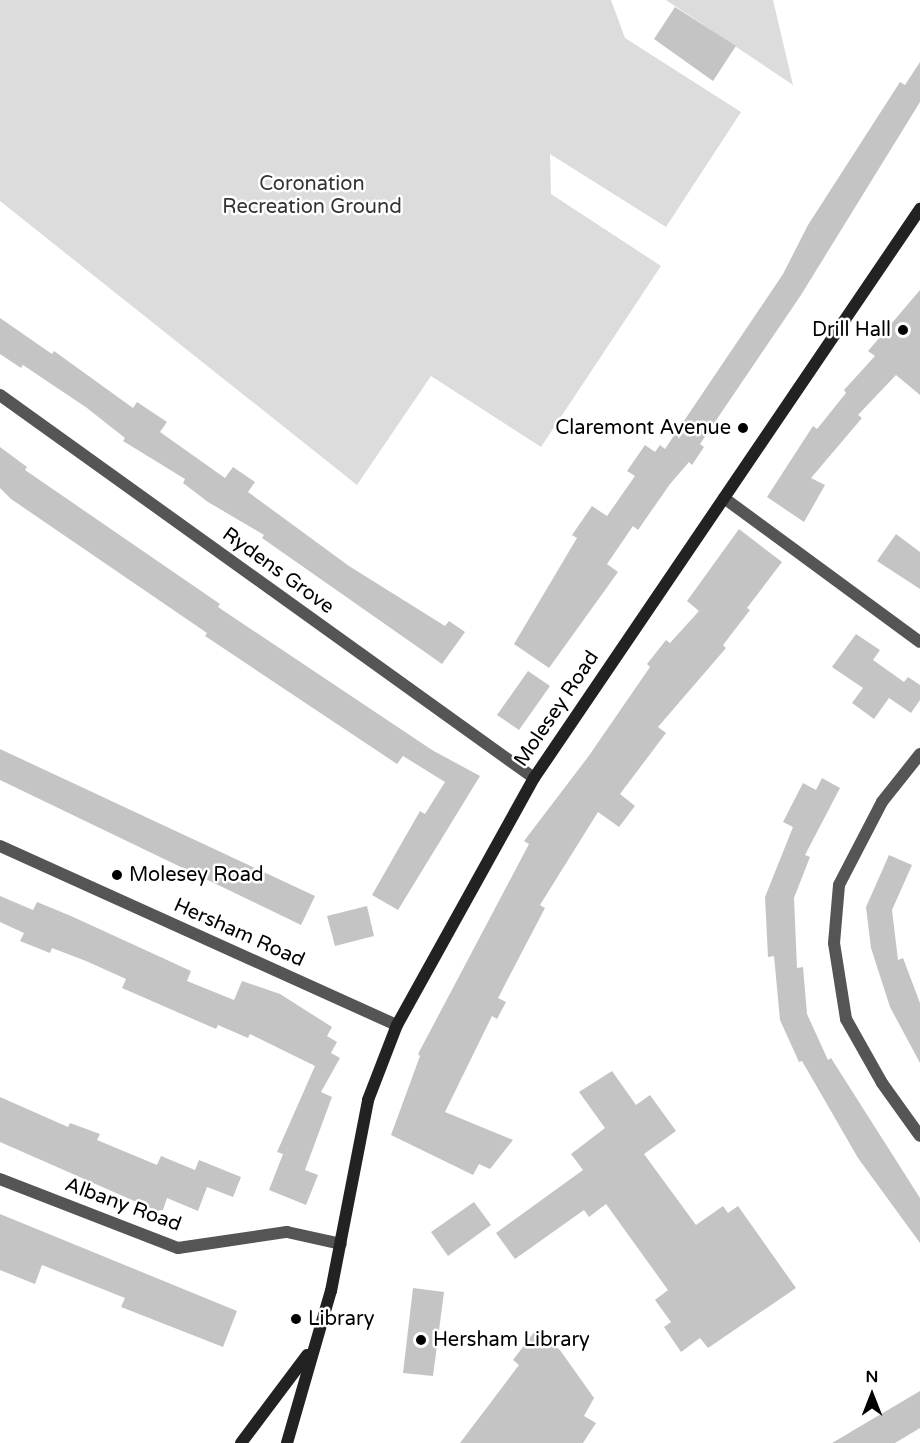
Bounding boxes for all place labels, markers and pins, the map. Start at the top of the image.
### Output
place label: Drill Hall [812,318,891,342]
marker: Drill Hall [896,323,910,337]
place label: Claremont Avenue [555,416,731,440]
marker: Claremont Avenue [736,421,750,435]
place label: Molesey Road [129,863,264,887]
marker: Molesey Road [110,868,124,882]
place label: Library [308,1307,374,1331]
marker: Library [289,1312,303,1326]
place label: Hersham Library [433,1328,590,1352]
marker: Hersham Library [414,1333,428,1347]

